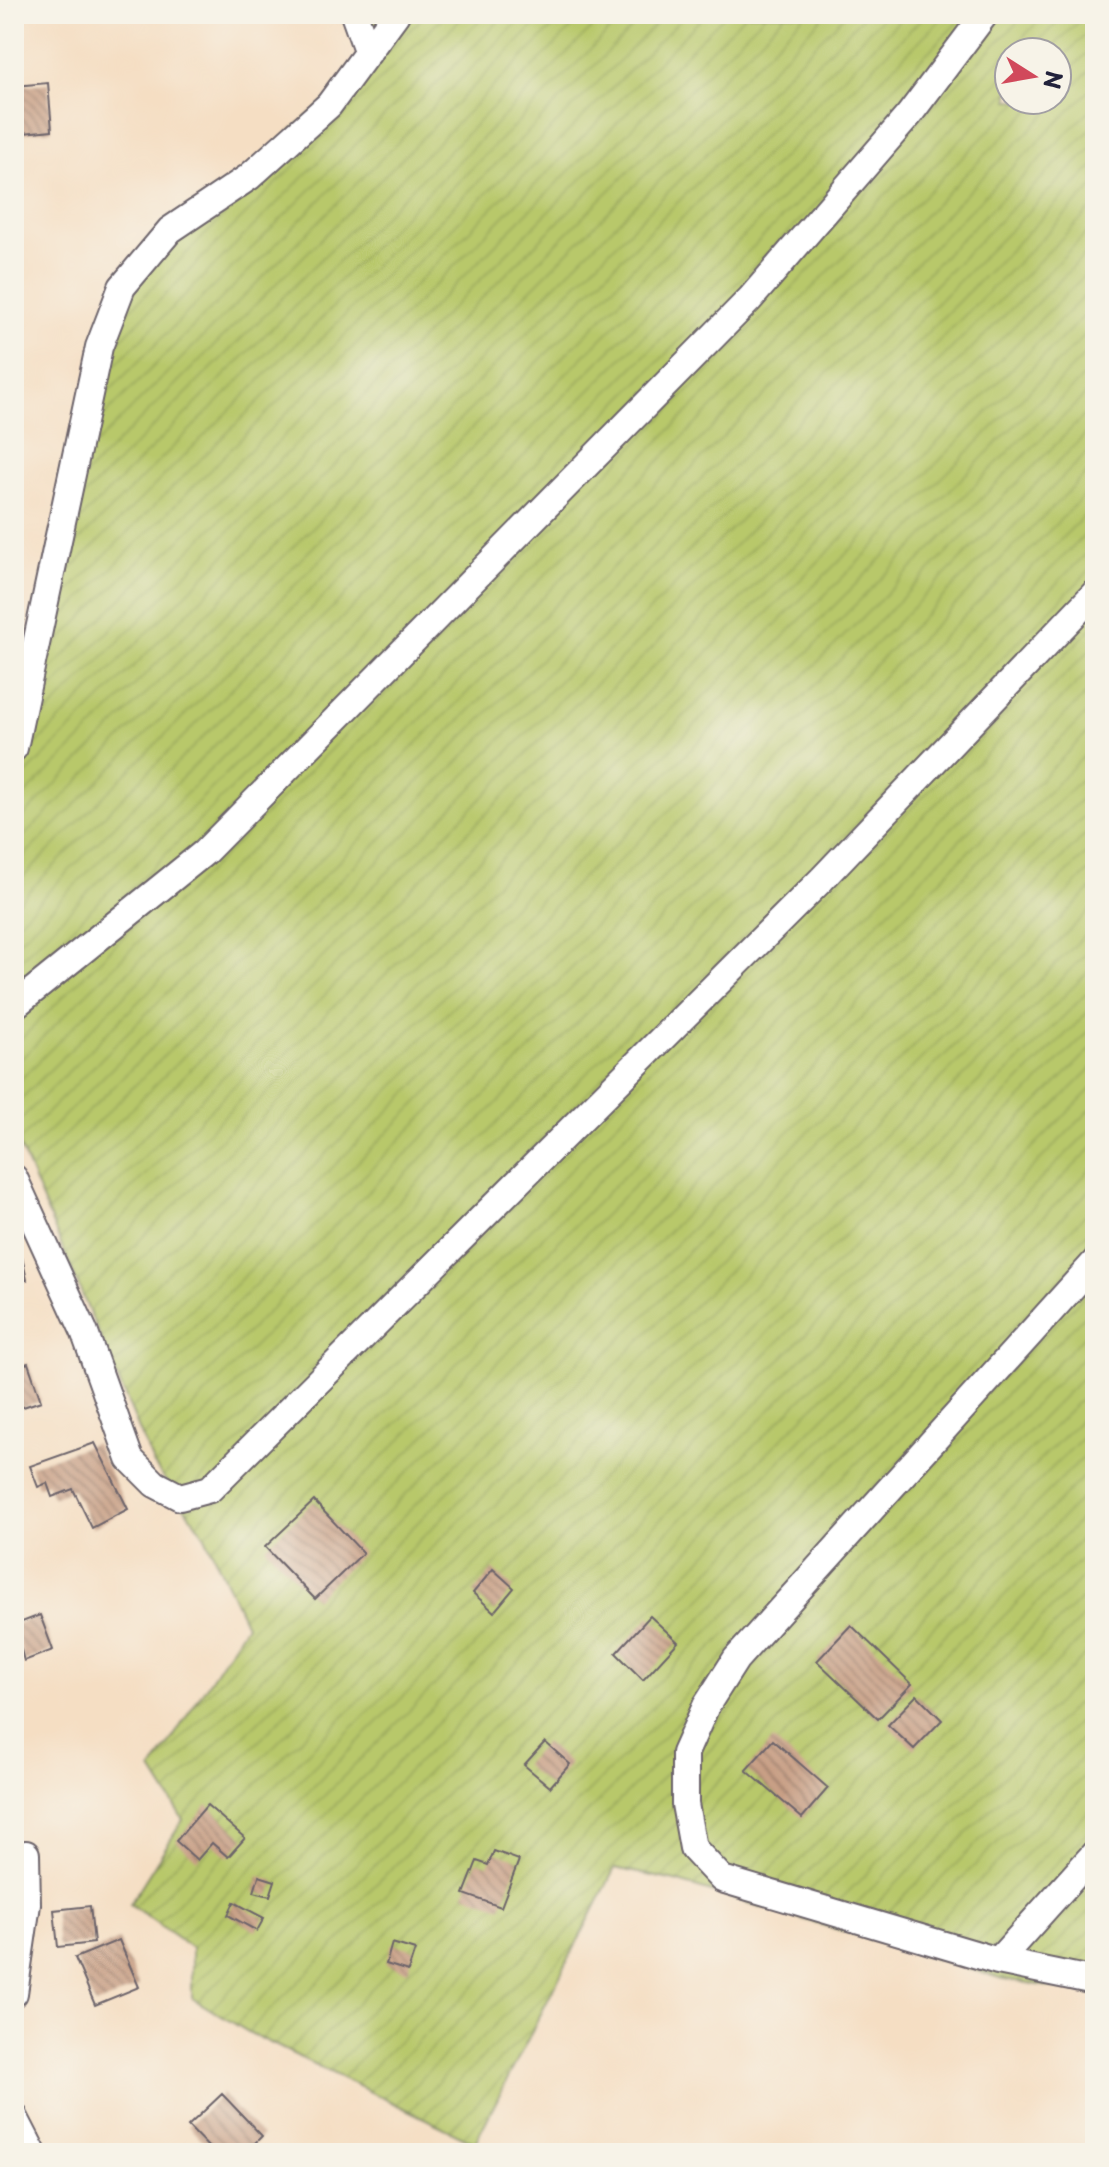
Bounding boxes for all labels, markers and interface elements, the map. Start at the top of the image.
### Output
north arrow [993,36,1073,116]
text: N [1036,68,1072,92]

